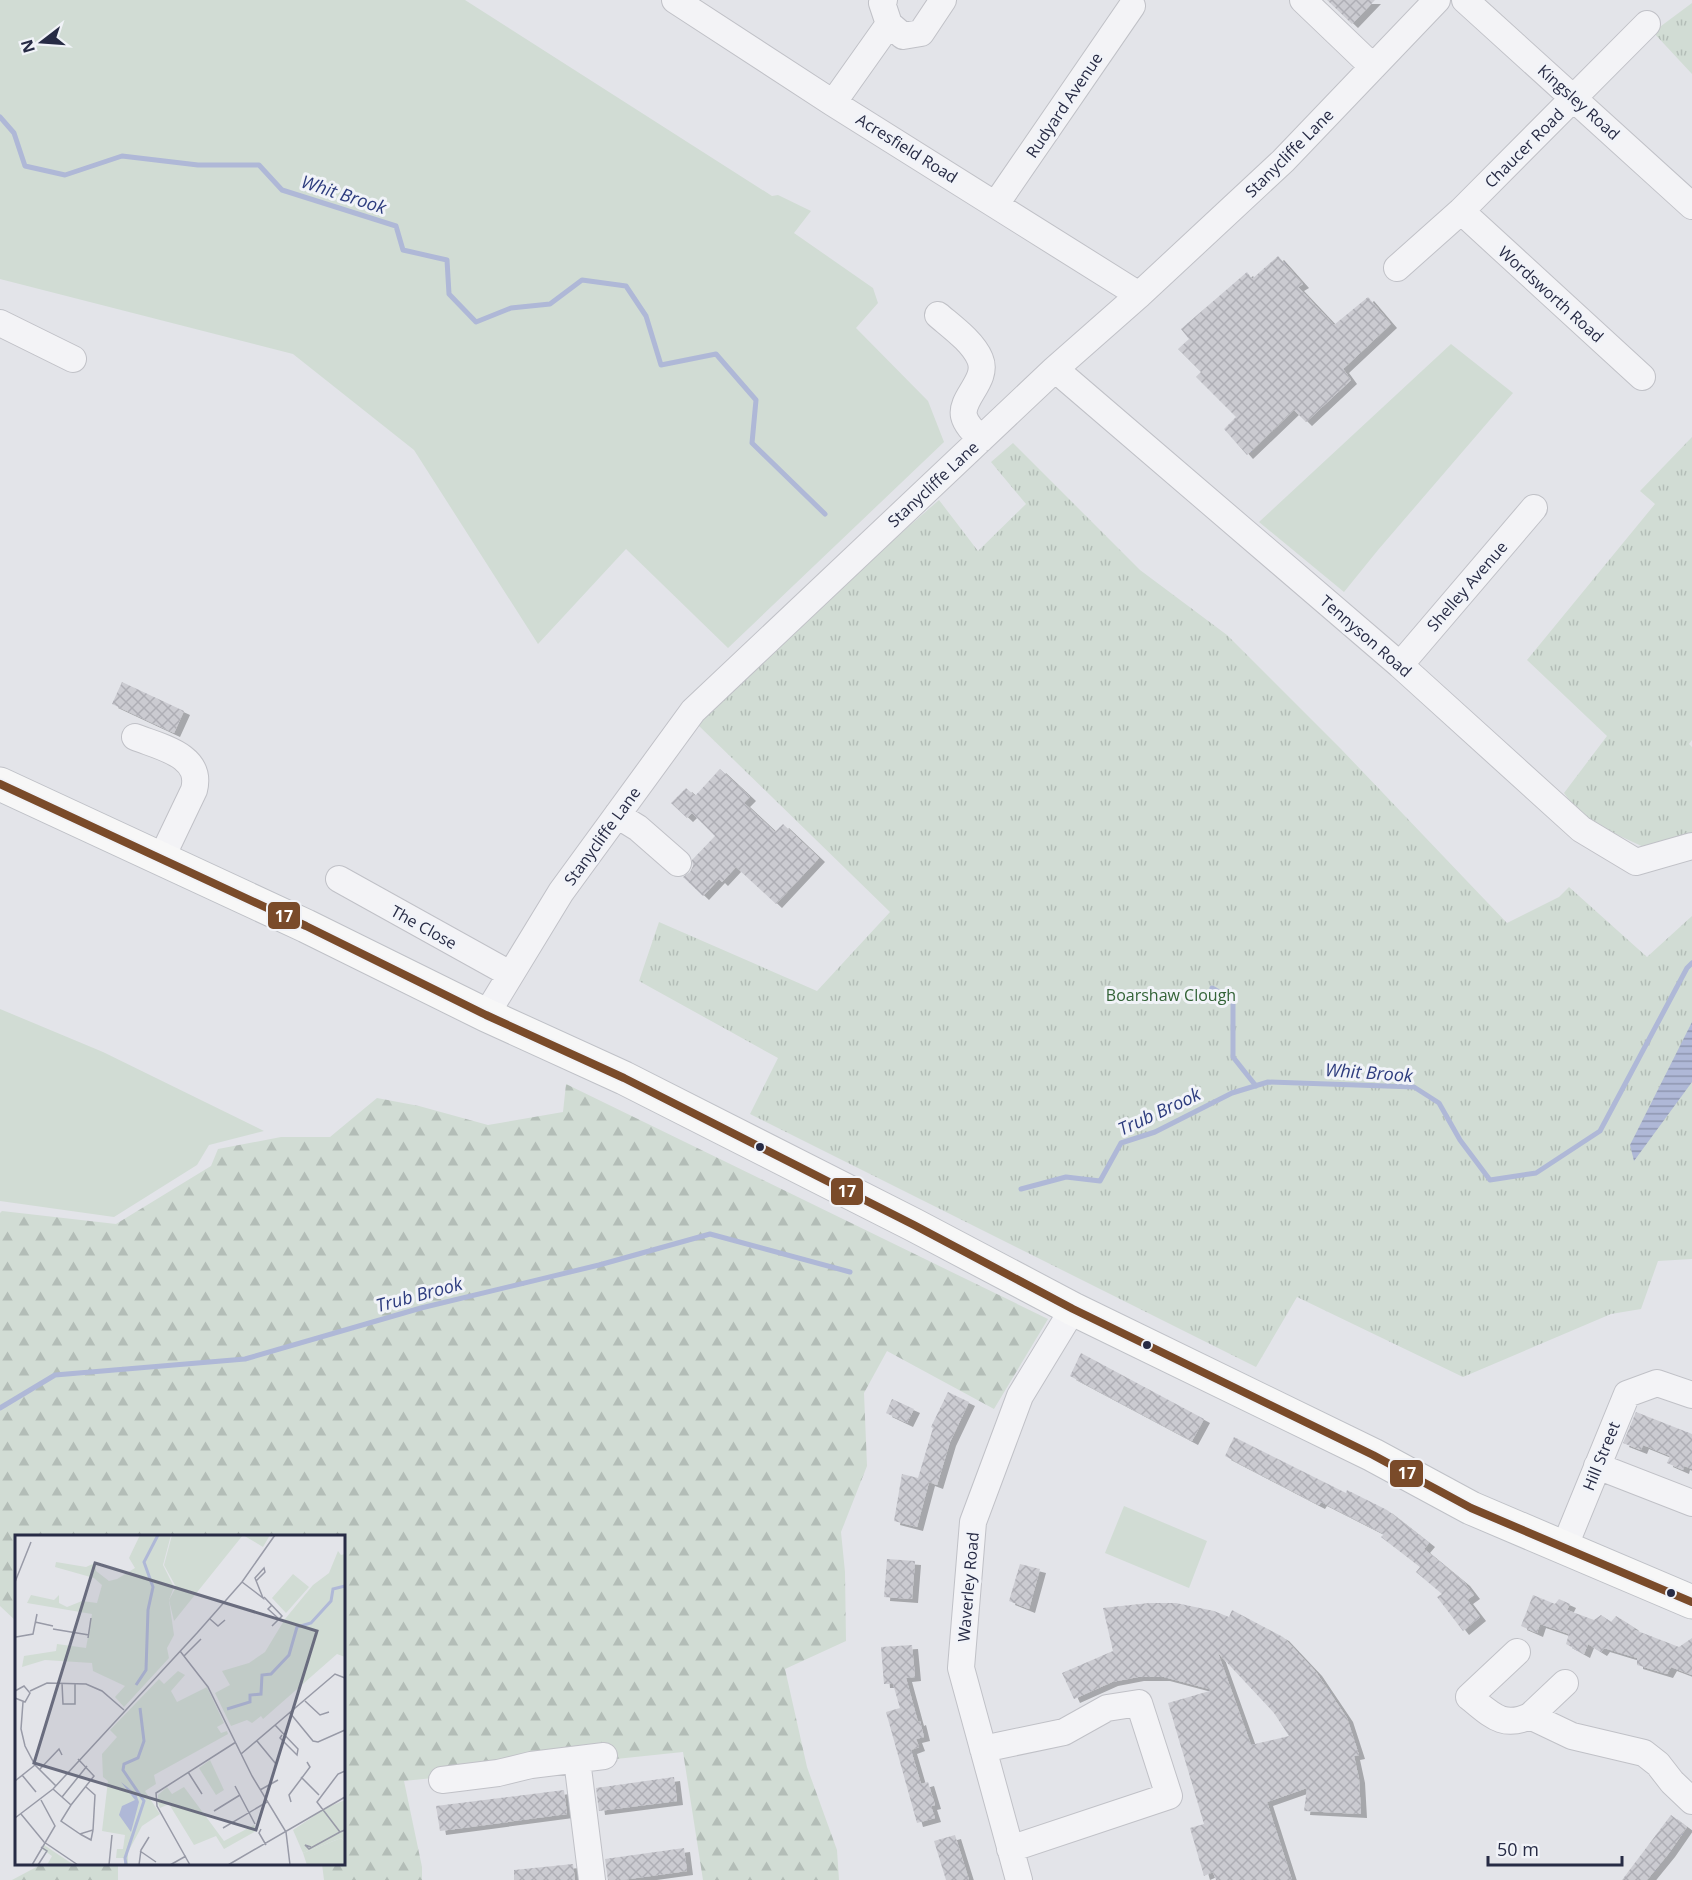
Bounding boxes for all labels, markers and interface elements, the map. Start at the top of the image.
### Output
north arrow [12,12,72,72]
text: N [15,37,40,56]
street label: Rudyard Avenue [1021,48,1107,162]
street label: Kingsley Road [1533,59,1625,145]
street label: Chaucer Road [1479,103,1569,193]
street label: Stanycliffe Lane [1240,104,1338,202]
street label: Acresfield Road [852,108,962,188]
water label: Whit Brook [299,169,391,219]
street label: Wordsworth Road [1494,241,1608,347]
street label: Stanycliffe Lane [883,436,983,532]
street label: Shelley Avenue [1422,536,1512,636]
street label: Tennyson Road [1315,590,1417,682]
street label: Stanycliffe Lane [559,782,645,890]
street label: The Close [387,900,461,954]
line badge: 17 [267,901,301,930]
text: 17 [275,905,293,927]
park label: Boarshaw Clough [1106,984,1236,1006]
water label: Whit Brook [1324,1057,1415,1087]
water label: Trub Brook [1114,1081,1205,1141]
unlabelled marker [754,1141,766,1153]
line badge: 17 [830,1177,864,1206]
text: 17 [838,1180,856,1202]
water label: Trub Brook [373,1271,466,1317]
unlabelled marker [1141,1339,1153,1351]
street label: Hill Street [1577,1418,1625,1494]
line badge: 17 [1389,1459,1424,1488]
text: 17 [1398,1462,1416,1484]
street label: Waverley Road [952,1531,984,1643]
inset map [15,1535,345,1865]
unlabelled marker [1665,1587,1677,1599]
scale bar [1488,1829,1622,1867]
text: 50 m [1497,1837,1539,1861]

